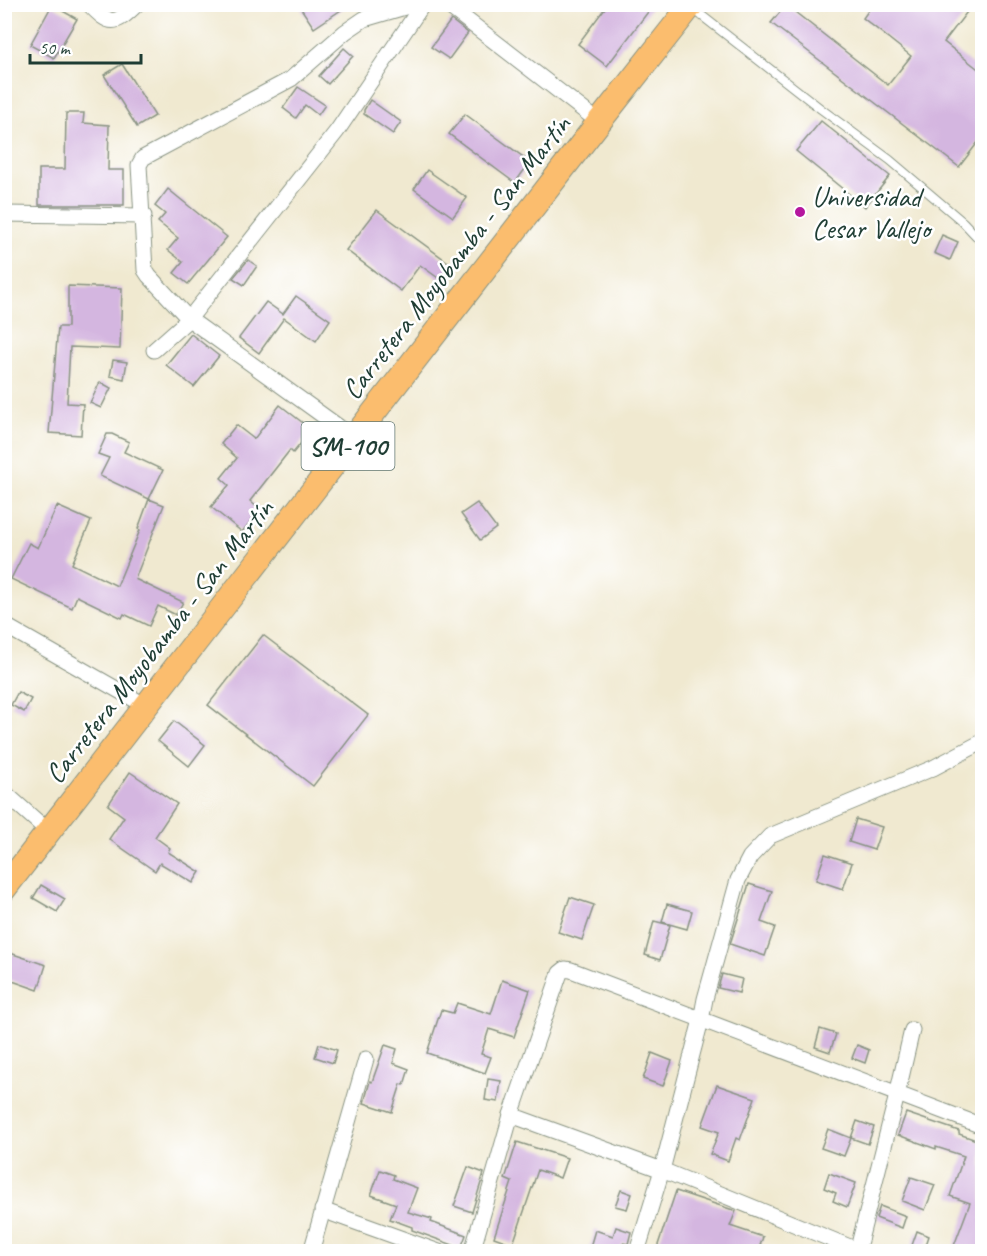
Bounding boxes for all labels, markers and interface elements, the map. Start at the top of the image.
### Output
scale bar [30,27,141,65]
text: 50 m [39,37,72,59]
street label: Carretera Moyobamba - San Martín [334,107,579,406]
place label: Universidad Cesar Vallejo [812,179,933,246]
marker: Universidad Cesar Vallejo [793,205,807,219]
road number: SM-100 [302,422,394,470]
street label: Carretera Moyobamba - San Martín [37,491,282,790]

